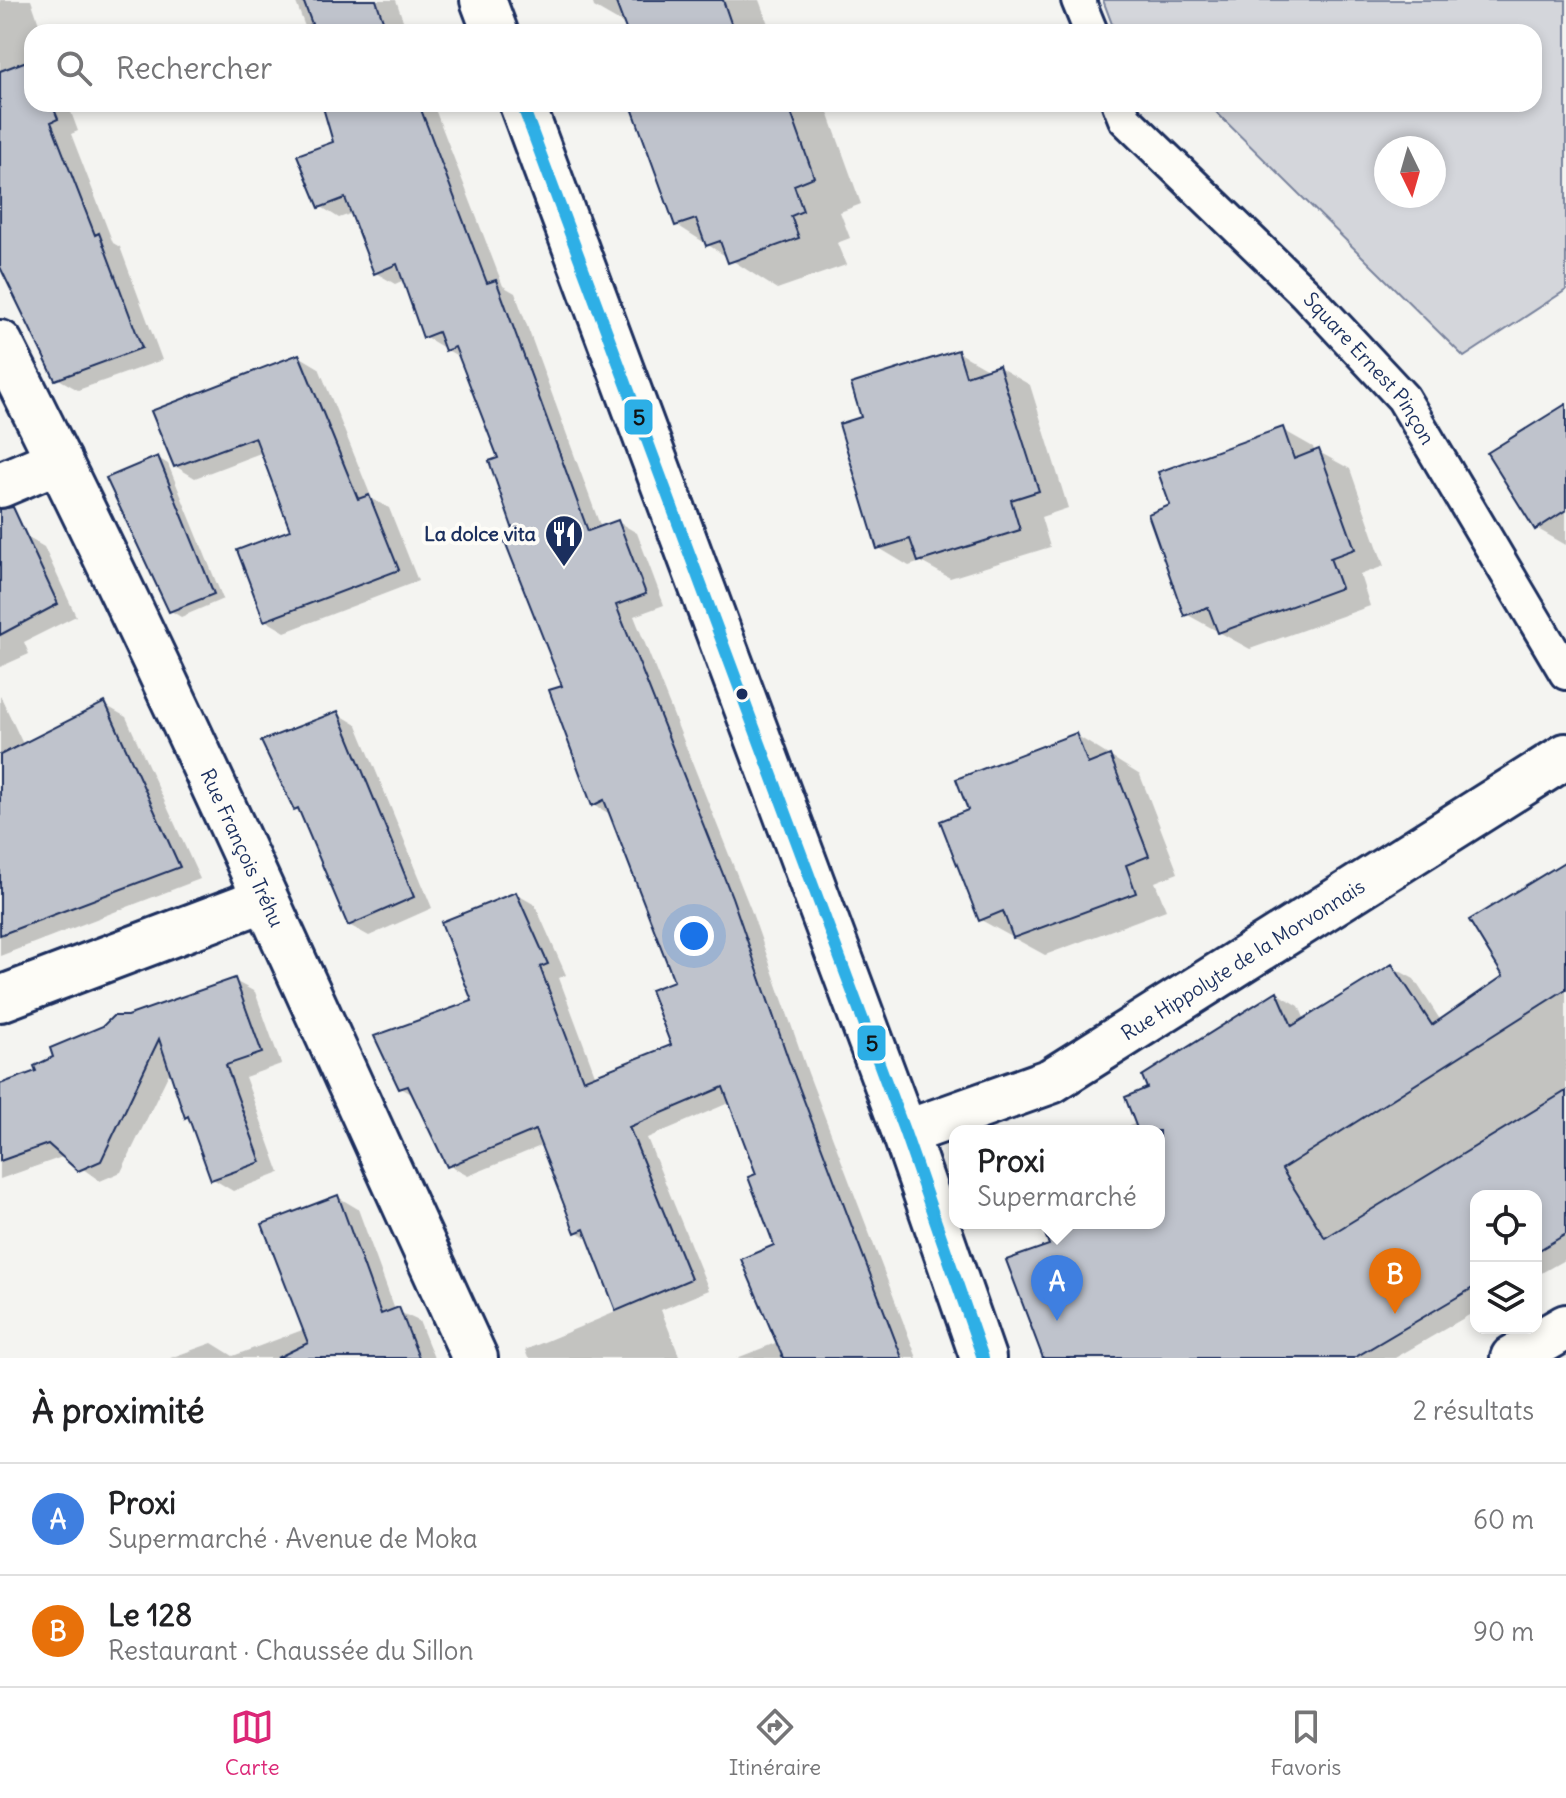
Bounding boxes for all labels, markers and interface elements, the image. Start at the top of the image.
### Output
search box [24,24,1542,112]
icon: search [52,46,96,90]
text: Rechercher [116,49,272,87]
north arrow [1374,136,1446,208]
street label: Square Ernest Pinçon [1299,287,1441,449]
line badge: 5 [623,398,654,436]
text: 5 [633,403,645,431]
restaurant icon: La dolce vita [543,513,585,568]
place label: La dolce vita [424,521,537,546]
unlabelled marker [734,686,750,702]
street label: Rue François Tréhu [195,765,290,931]
street label: Rue Hippolyte de la Morvonnais [1116,873,1369,1046]
your location [674,916,714,956]
line badge: 5 [856,1024,887,1062]
text: 5 [866,1029,878,1057]
popup [949,1125,1165,1229]
text: Proxi [977,1142,1045,1180]
text: Supermarché [977,1180,1137,1213]
map controls [1470,1190,1542,1334]
button: locate [1470,1190,1542,1262]
pin: B [1369,1248,1421,1314]
pin: A [1031,1255,1083,1321]
button: layers [1470,1262,1542,1334]
text: À proximité [32,1389,205,1432]
text: 2 résultats [1413,1394,1534,1427]
text: Proxi [108,1484,176,1522]
text: A [50,1503,66,1536]
text: 60 m [1473,1503,1534,1536]
text: Supermarché · Avenue de Moka [108,1522,478,1555]
text: Le 128 [108,1596,192,1634]
text: B [49,1615,67,1648]
text: 90 m [1473,1615,1534,1648]
text: Restaurant · Chaussée du Sillon [108,1634,474,1667]
tab: Carte [225,1705,280,1781]
tab: Itinéraire [729,1705,821,1781]
tab: Favoris [1270,1705,1341,1781]

